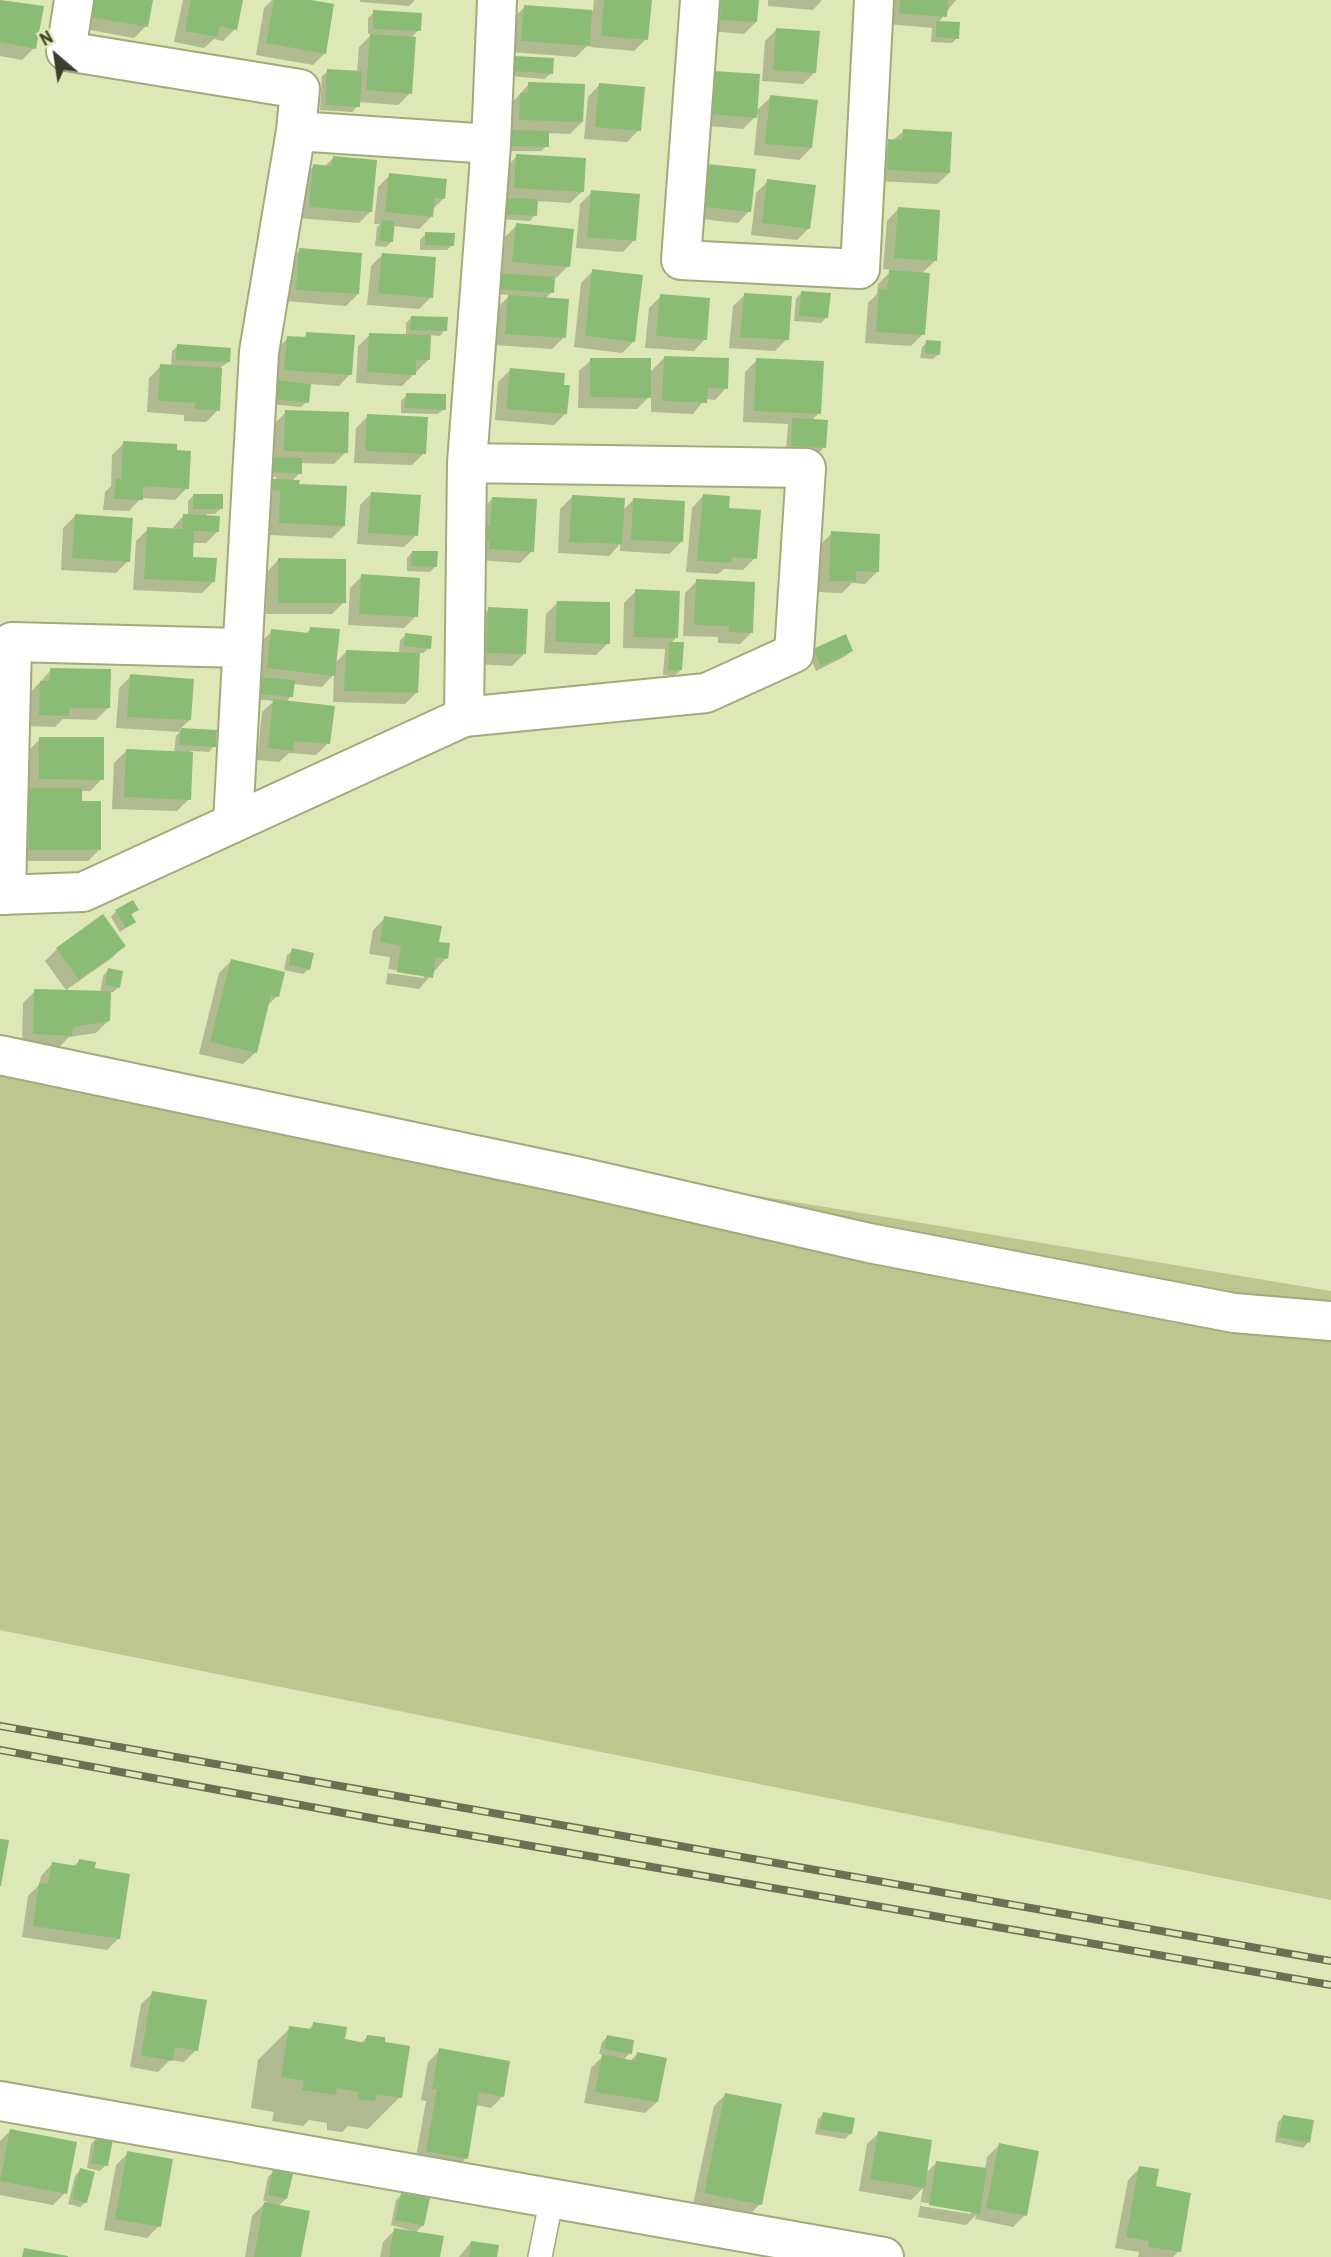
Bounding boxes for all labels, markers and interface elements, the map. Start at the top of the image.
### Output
north arrow [21,21,91,91]
text: N [35,24,57,52]

